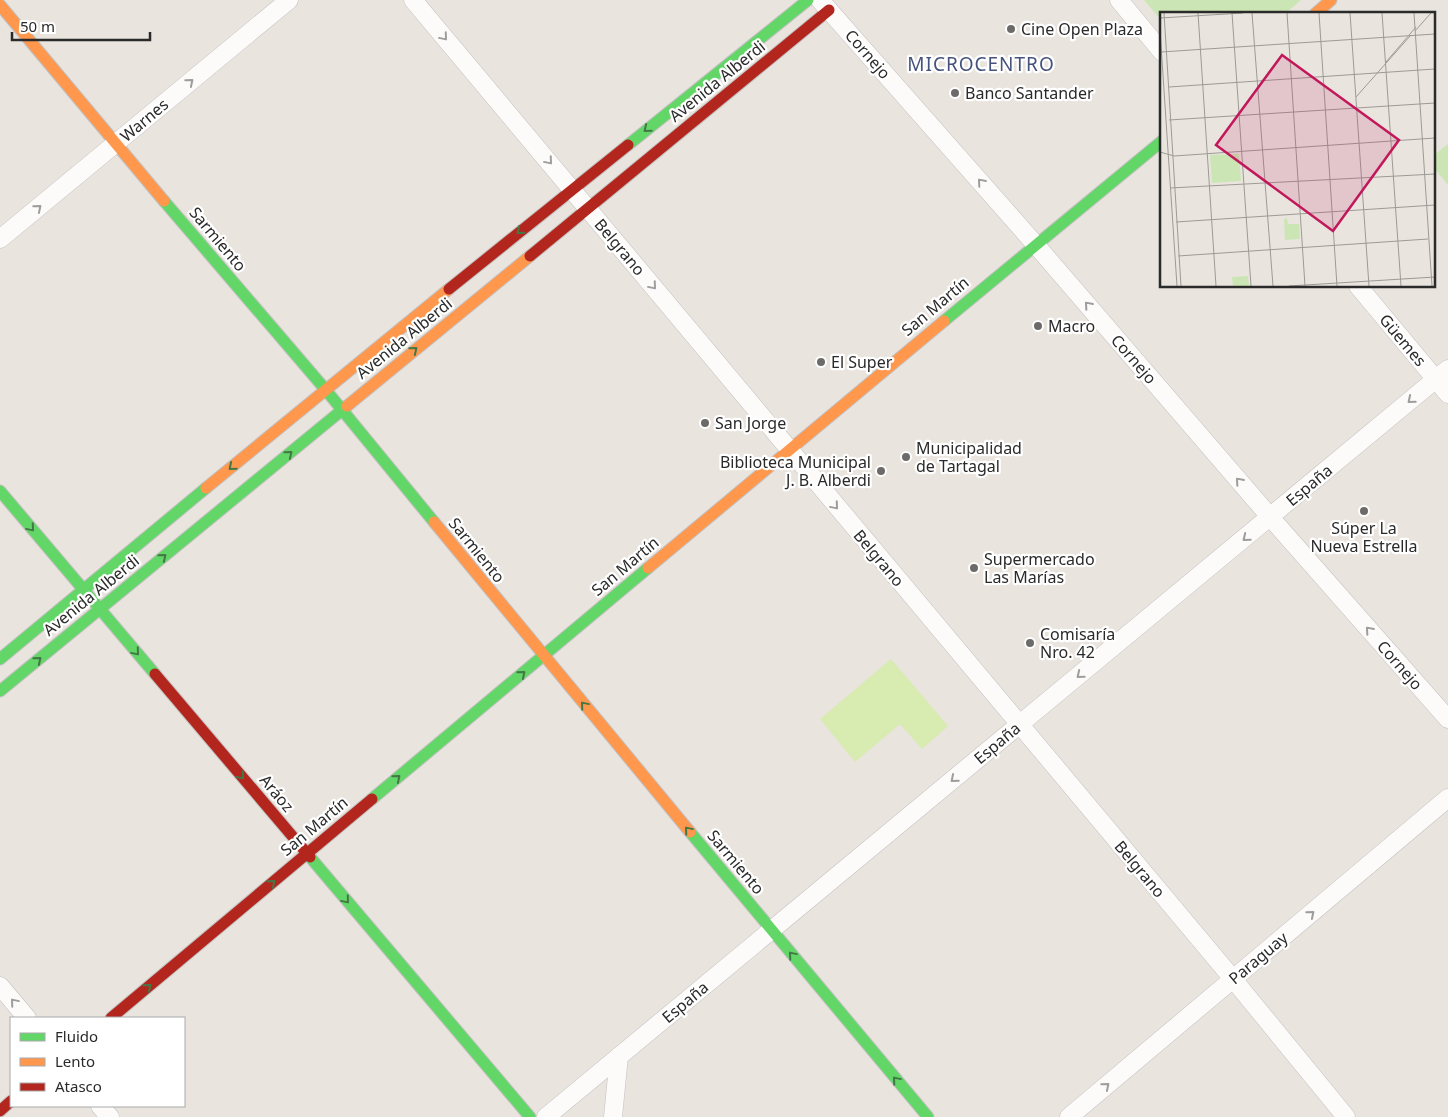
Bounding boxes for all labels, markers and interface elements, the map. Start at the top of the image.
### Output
scale bar [12,10,150,42]
inset map [1160,12,1436,288]
text: 50 m [20,16,55,36]
place label: Cine Open Plaza [1021,18,1143,40]
marker: Cine Open Plaza [1005,23,1017,35]
street label: Cornejo [840,24,896,84]
one-way arrow [439,32,448,41]
street label: Avenida Alberdi [664,35,770,127]
district label: MICROCENTRO [907,51,1055,77]
one-way arrow [184,79,193,88]
place label: Banco Santander [965,82,1094,104]
marker: Banco Santander [949,87,961,99]
street label: Warnes [115,93,173,147]
one-way arrow [643,123,652,132]
one-way arrow [543,156,552,165]
one-way arrow [978,179,987,188]
street label: Sarmiento [185,202,251,276]
one-way arrow [32,205,41,214]
street label: Belgrano [590,214,650,280]
one-way arrow [517,225,526,233]
street label: San Martín [897,271,973,341]
one-way arrow [647,281,656,290]
street label: Avenida Alberdi [351,292,457,384]
one-way arrow [1085,302,1093,311]
street label: Güemes [1375,309,1431,371]
place label: Macro [1048,315,1095,337]
marker: Macro [1032,320,1044,332]
street label: Cornejo [1106,329,1162,389]
one-way arrow [408,348,417,356]
place label: El Super [831,351,893,373]
marker: El Super [815,356,827,368]
one-way arrow [1407,395,1416,404]
place label: San Jorge [715,412,786,434]
marker: San Jorge [699,417,711,429]
place label: Municipalidad de Tartagal [916,437,1022,477]
one-way arrow [283,450,292,459]
place label: Biblioteca Municipal J. B. Alberdi [720,451,871,491]
marker: Municipalidad de Tartagal [900,451,912,463]
street label: España [1281,459,1337,511]
one-way arrow [229,461,238,469]
marker: Biblioteca Municipal J. B. Alberdi [875,465,887,477]
one-way arrow [1236,478,1245,487]
one-way arrow [830,500,839,509]
marker: Súper La Nueva Estrella [1358,505,1370,517]
street label: Sarmiento [444,513,510,587]
place label: Súper La Nueva Estrella [1311,517,1417,557]
one-way arrow [26,522,34,531]
street label: Belgrano [849,525,909,591]
street label: San Martín [587,531,663,601]
one-way arrow [1242,533,1251,542]
place label: Supermercado Las Marías [984,548,1095,588]
street label: Avenida Alberdi [38,549,144,641]
one-way arrow [157,554,166,562]
marker: Supermercado Las Marías [968,562,980,574]
place label: Comisaría Nro. 42 [1040,623,1115,663]
one-way arrow [1366,626,1375,635]
street label: Cornejo [1372,635,1428,695]
marker: Comisaría Nro. 42 [1024,637,1036,649]
one-way arrow [130,647,139,656]
one-way arrow [32,657,41,666]
one-way arrow [1076,669,1085,678]
one-way arrow [516,671,525,680]
one-way arrow [581,702,590,711]
street label: España [969,717,1025,769]
one-way arrow [236,770,244,779]
street label: Aráoz [255,770,299,816]
one-way arrow [951,773,960,782]
one-way arrow [391,776,400,784]
street label: San Martín [276,791,352,861]
street label: Sarmiento [703,825,769,899]
one-way arrow [686,827,694,836]
street label: Belgrano [1110,836,1170,902]
one-way arrow [267,879,276,888]
one-way arrow [341,894,349,903]
one-way arrow [1305,911,1314,919]
street label: Paraguay [1224,926,1293,989]
one-way arrow [790,952,798,961]
street label: España [657,976,713,1028]
one-way arrow [142,984,151,993]
one-way arrow [11,999,19,1008]
legend [10,1017,185,1107]
text: Fluido [55,1026,98,1046]
text: Lento [55,1051,95,1071]
text: Atasco [55,1076,102,1096]
one-way arrow [893,1076,902,1085]
one-way arrow [1100,1083,1109,1091]

